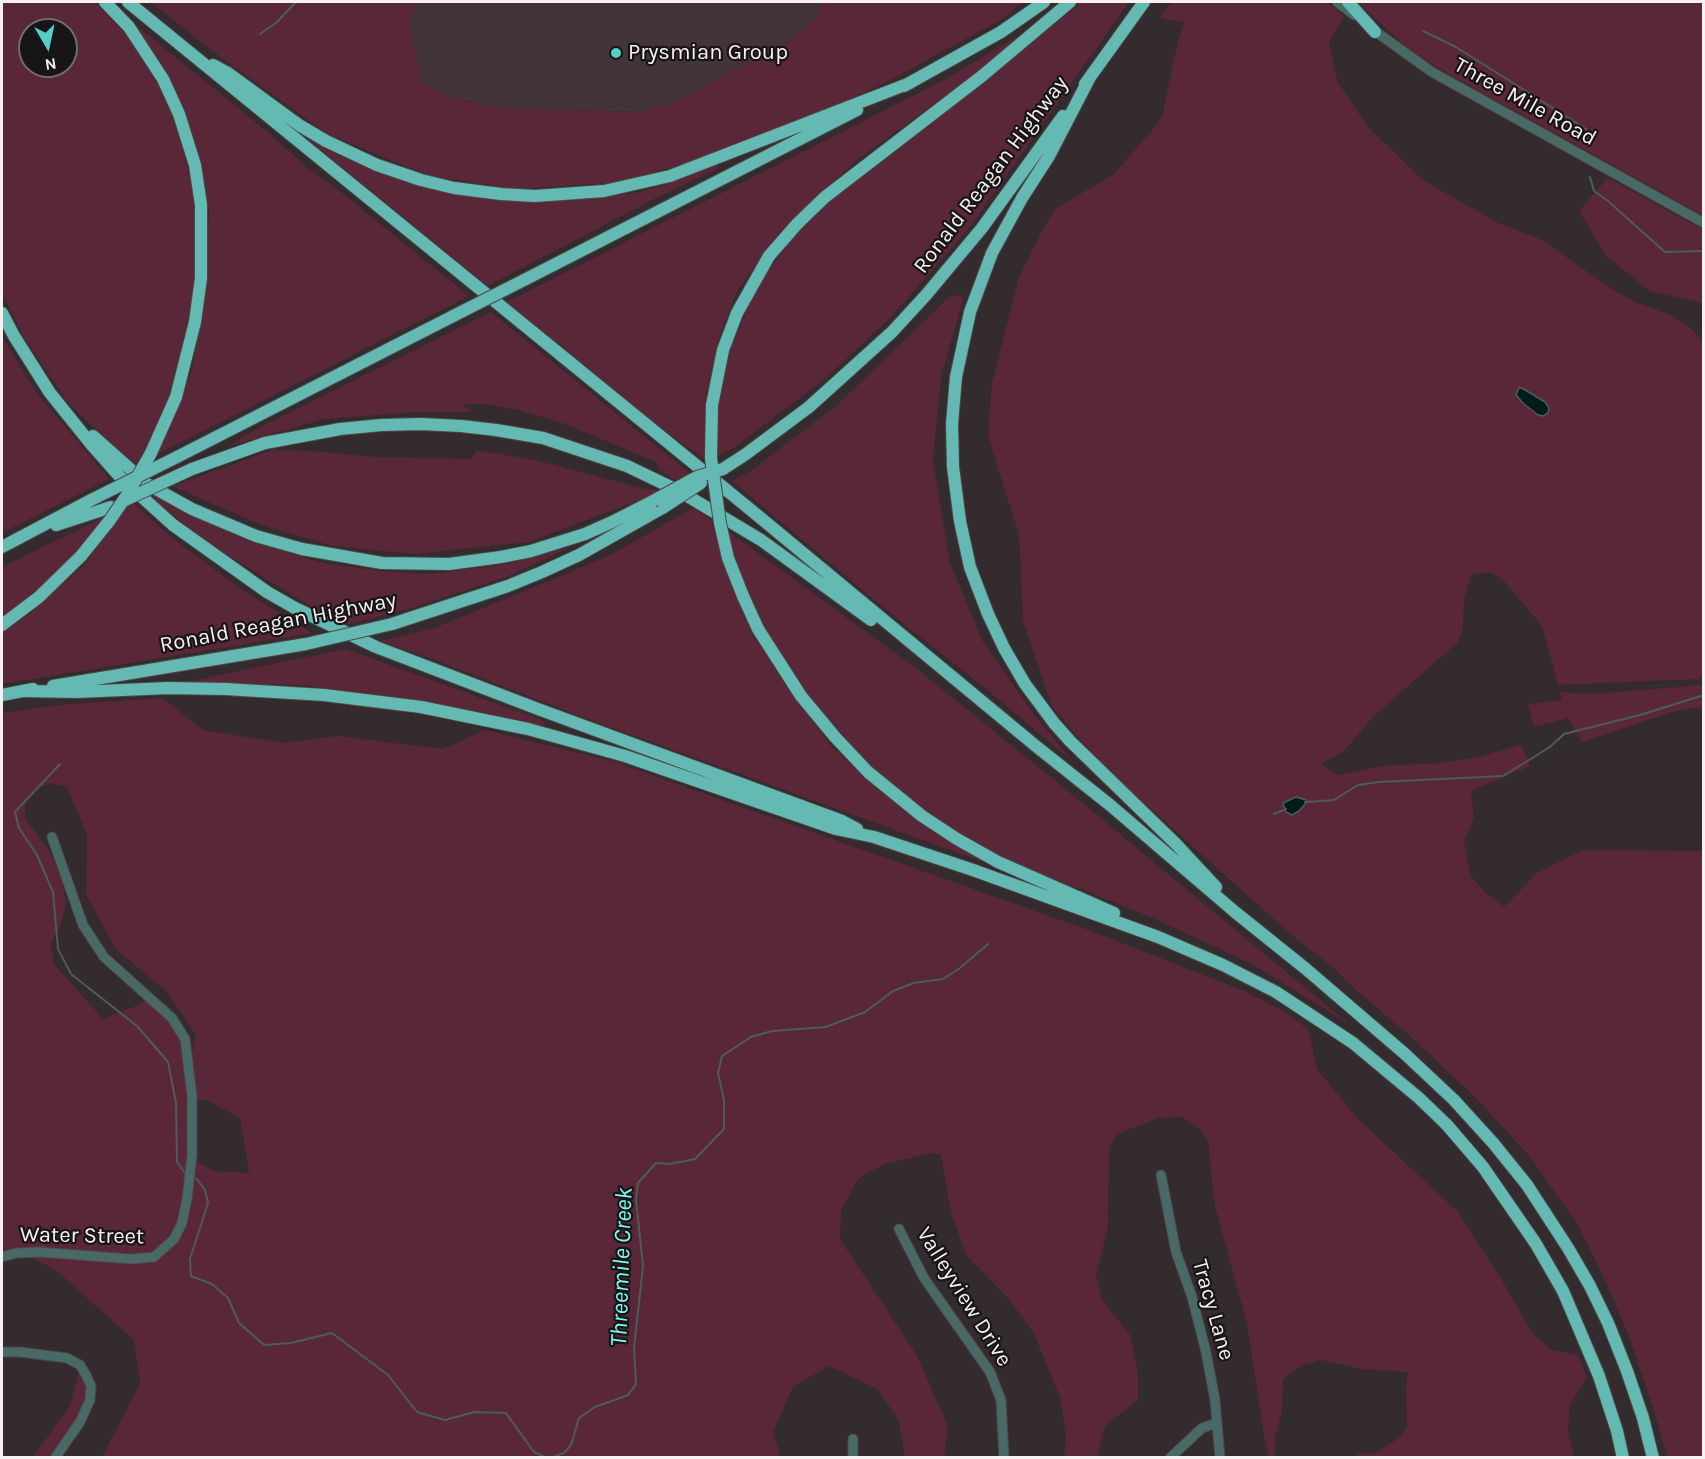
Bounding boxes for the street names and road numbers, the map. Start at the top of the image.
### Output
street label: Three Mile Road [1449,52,1601,152]
street label: Ronald Reagan Highway [908,71,1074,279]
street label: Ronald Reagan Highway [157,587,399,659]
street label: Water Street [20,1222,144,1250]
street label: Valleyview Drive [911,1223,1017,1371]
street label: Tracy Lane [1186,1257,1240,1363]

